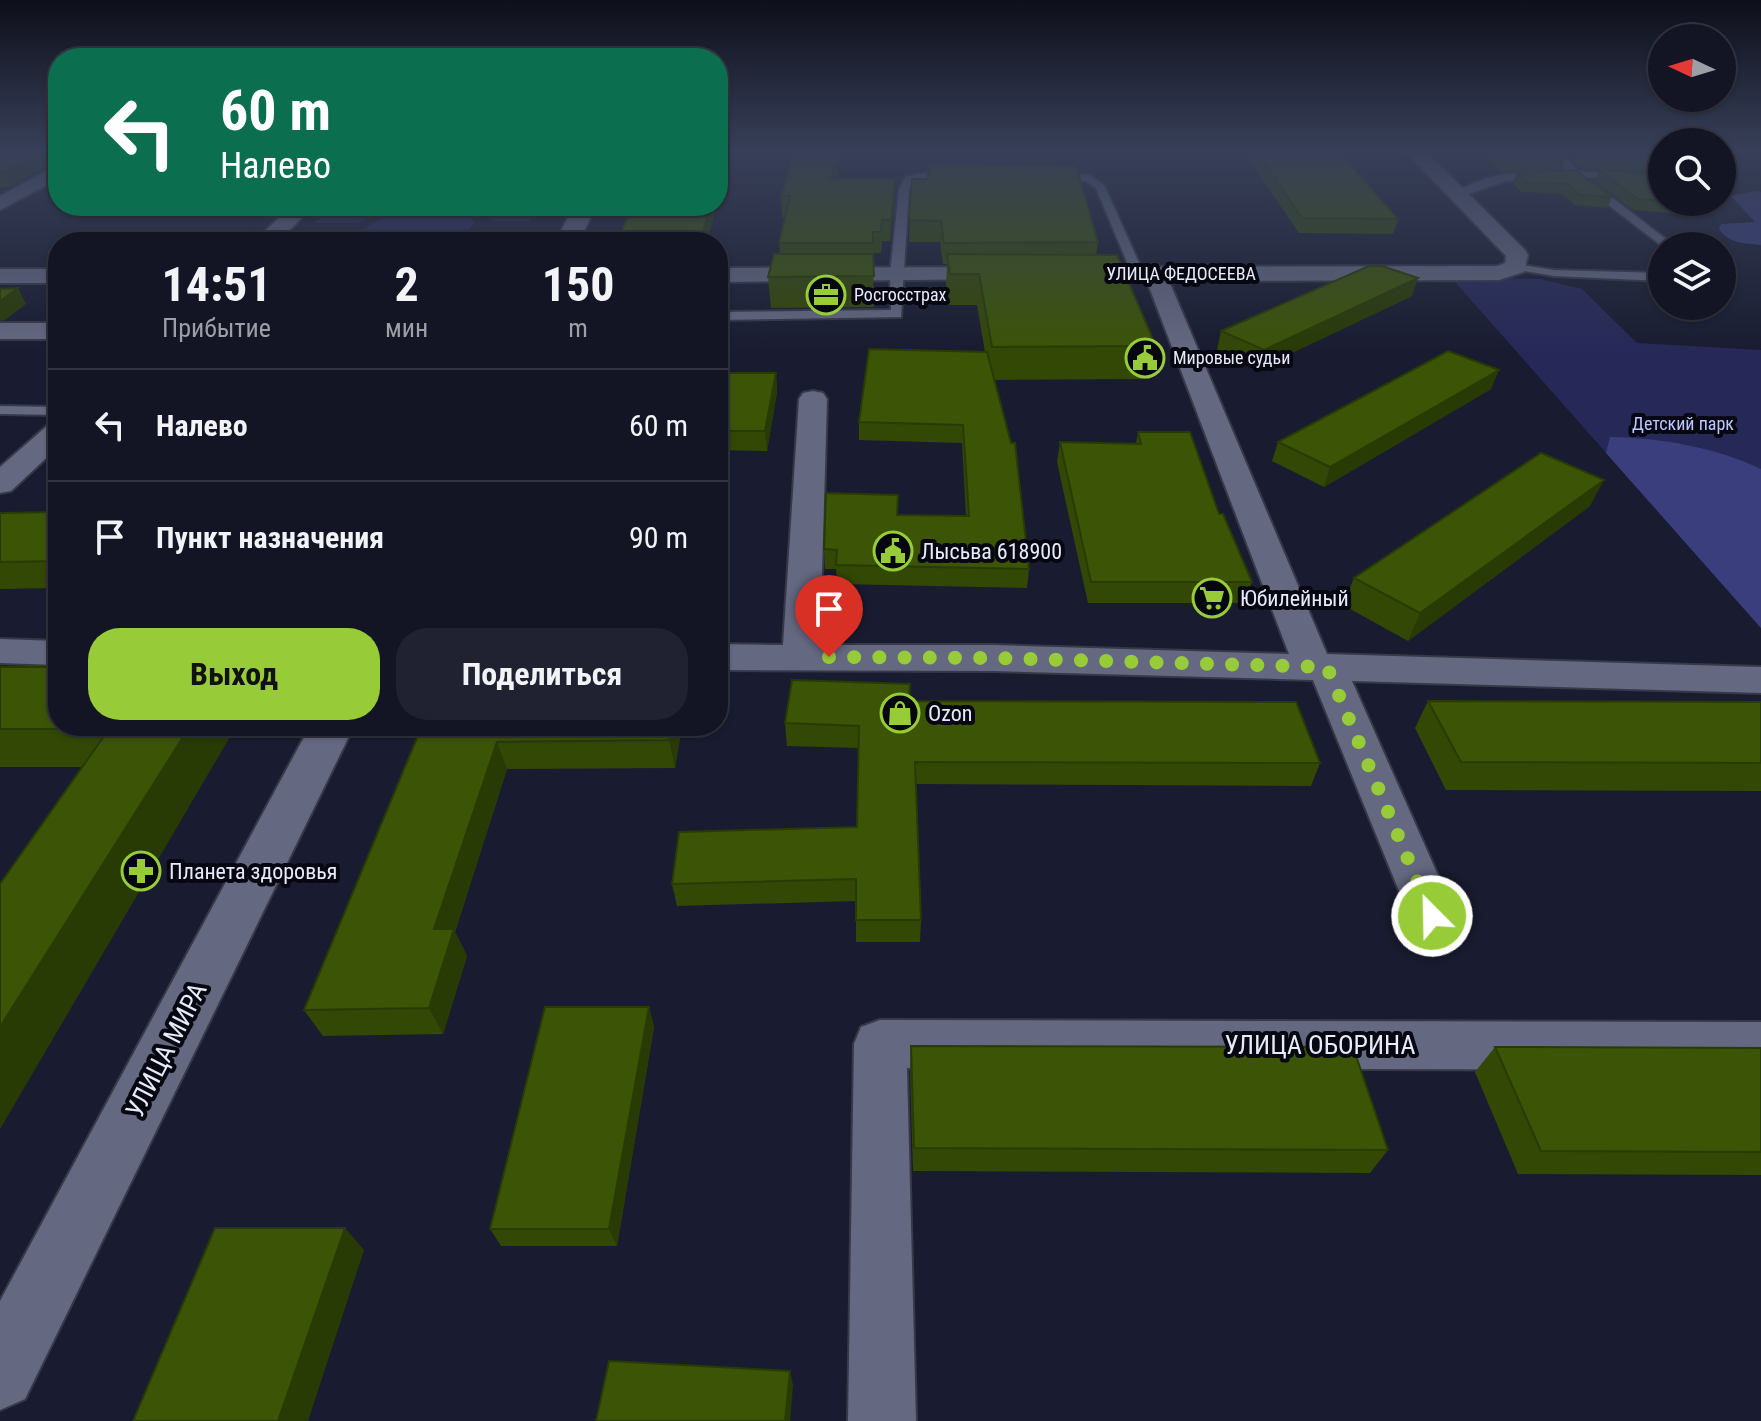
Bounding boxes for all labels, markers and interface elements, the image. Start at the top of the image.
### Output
north arrow [1648,24,1736,112]
map controls [1648,24,1736,320]
text: 60 m [220,78,331,144]
icon: left [88,80,192,184]
button: search [1648,128,1736,216]
text: Налево [220,145,331,187]
button: layers [1648,232,1736,320]
text: 14:51 [161,256,272,313]
text: 2 [395,256,419,313]
text: 150 [542,256,615,313]
street label: УЛИЦА ФЕДОСЕЕВА [1106,263,1256,284]
office icon: Росгосстрах [805,274,847,316]
place label: Росгосстрах [854,284,947,305]
text: Прибытие [162,313,271,343]
text: мин [385,313,428,343]
text: m [568,313,588,343]
public building icon: Мировые судьи [1124,337,1166,379]
place label: Мировые судьи [1173,347,1290,368]
icon: left [88,403,132,447]
text: Налево [156,408,248,443]
text: 60 m [629,408,688,443]
park label: Детский парк [1632,413,1734,434]
icon: arrive [88,515,132,559]
text: Пункт назначения [156,520,384,555]
text: 90 m [629,520,688,555]
public building icon: Лысьва 618900 [872,530,914,572]
place label: Лысьва 618900 [921,539,1062,564]
pin [795,575,863,657]
supermarket icon: Юбилейный [1191,577,1233,619]
place label: Юбилейный [1240,586,1349,611]
icon: arrive [807,587,851,631]
button: Выход [88,628,380,720]
button: Поделиться [396,628,688,720]
shop icon: Ozon [879,692,921,734]
place label: Ozon [928,701,972,726]
pharmacy icon: Планета здоровья [120,850,162,892]
place label: Планета здоровья [169,859,337,884]
position arrow [1390,874,1474,958]
street label: УЛИЦА МИРА [119,978,213,1122]
street label: УЛИЦА ОБОРИНА [1225,1030,1415,1060]

